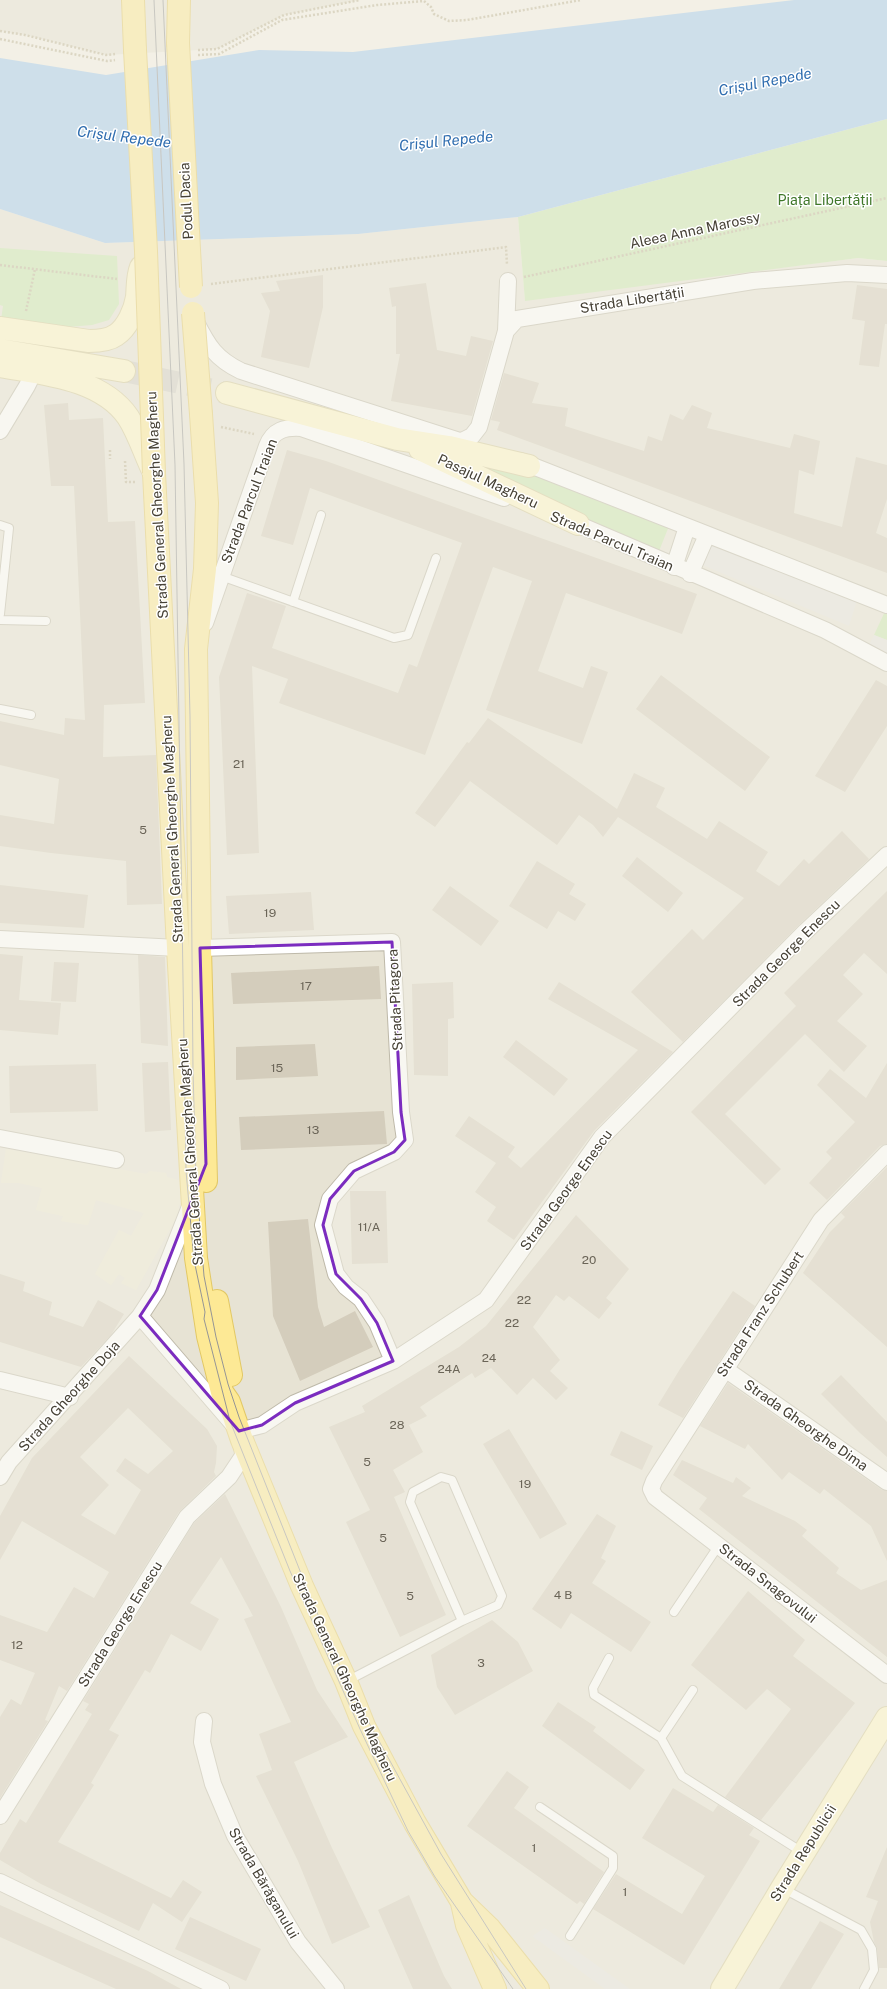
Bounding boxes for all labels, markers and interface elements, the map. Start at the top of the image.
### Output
water label: Crișul Repede [717,64,813,99]
water label: Crișul Repede [76,122,172,151]
water label: Crișul Repede [398,127,494,154]
street label: Podul Dacia [176,162,196,240]
park label: Piața Libertății [778,192,872,208]
street label: Aleea Anna Marossy [628,208,762,252]
street label: Strada Libertății [579,284,685,316]
street label: Strada General Gheorghe Magheru [143,391,171,619]
street label: Strada Parcul Traian [218,436,280,566]
street label: Pasajul Magheru [435,451,541,511]
street label: Strada Parcul Traian [548,508,676,574]
street label: Strada General Gheorghe Magheru [158,715,186,943]
house number: 21 [233,757,245,771]
house number: 5 [139,823,147,837]
street label: Strada George Enescu [729,896,843,1010]
house number: 19 [264,906,276,920]
street label: Strada Pitagora [384,949,406,1051]
house number: 17 [300,979,312,993]
street label: Strada General Gheorghe Magheru [174,1038,206,1266]
house number: 15 [271,1061,284,1075]
house number: 13 [307,1123,319,1137]
street label: Strada George Enescu [517,1126,615,1254]
house number: 11/A [358,1220,381,1234]
street label: Strada Franz Schubert [713,1248,807,1380]
house number: 20 [582,1253,596,1267]
house number: 22 [517,1293,531,1307]
house number: 22 [505,1316,519,1330]
street label: Strada Gheorghe Doja [15,1337,123,1455]
house number: 24 [482,1351,497,1365]
house number: 24A [437,1362,461,1376]
street label: Strada Gheorghe Dima [741,1376,871,1474]
house number: 28 [390,1418,405,1432]
house number: 5 [363,1455,371,1469]
house number: 19 [519,1477,531,1491]
house number: 5 [379,1531,387,1545]
street label: Strada Snagovului [716,1540,820,1626]
street label: Strada George Enescu [75,1558,165,1690]
street label: Strada General Gheorghe Magheru [290,1570,400,1784]
house number: 4 B [554,1588,572,1602]
house number: 5 [406,1589,414,1603]
house number: 12 [11,1638,23,1652]
house number: 3 [477,1656,485,1670]
street label: Strada Republicii [767,1802,839,1904]
street label: Strada Bărăganului [226,1825,302,1941]
house number: 1 [532,1841,536,1855]
house number: 1 [623,1885,627,1899]

